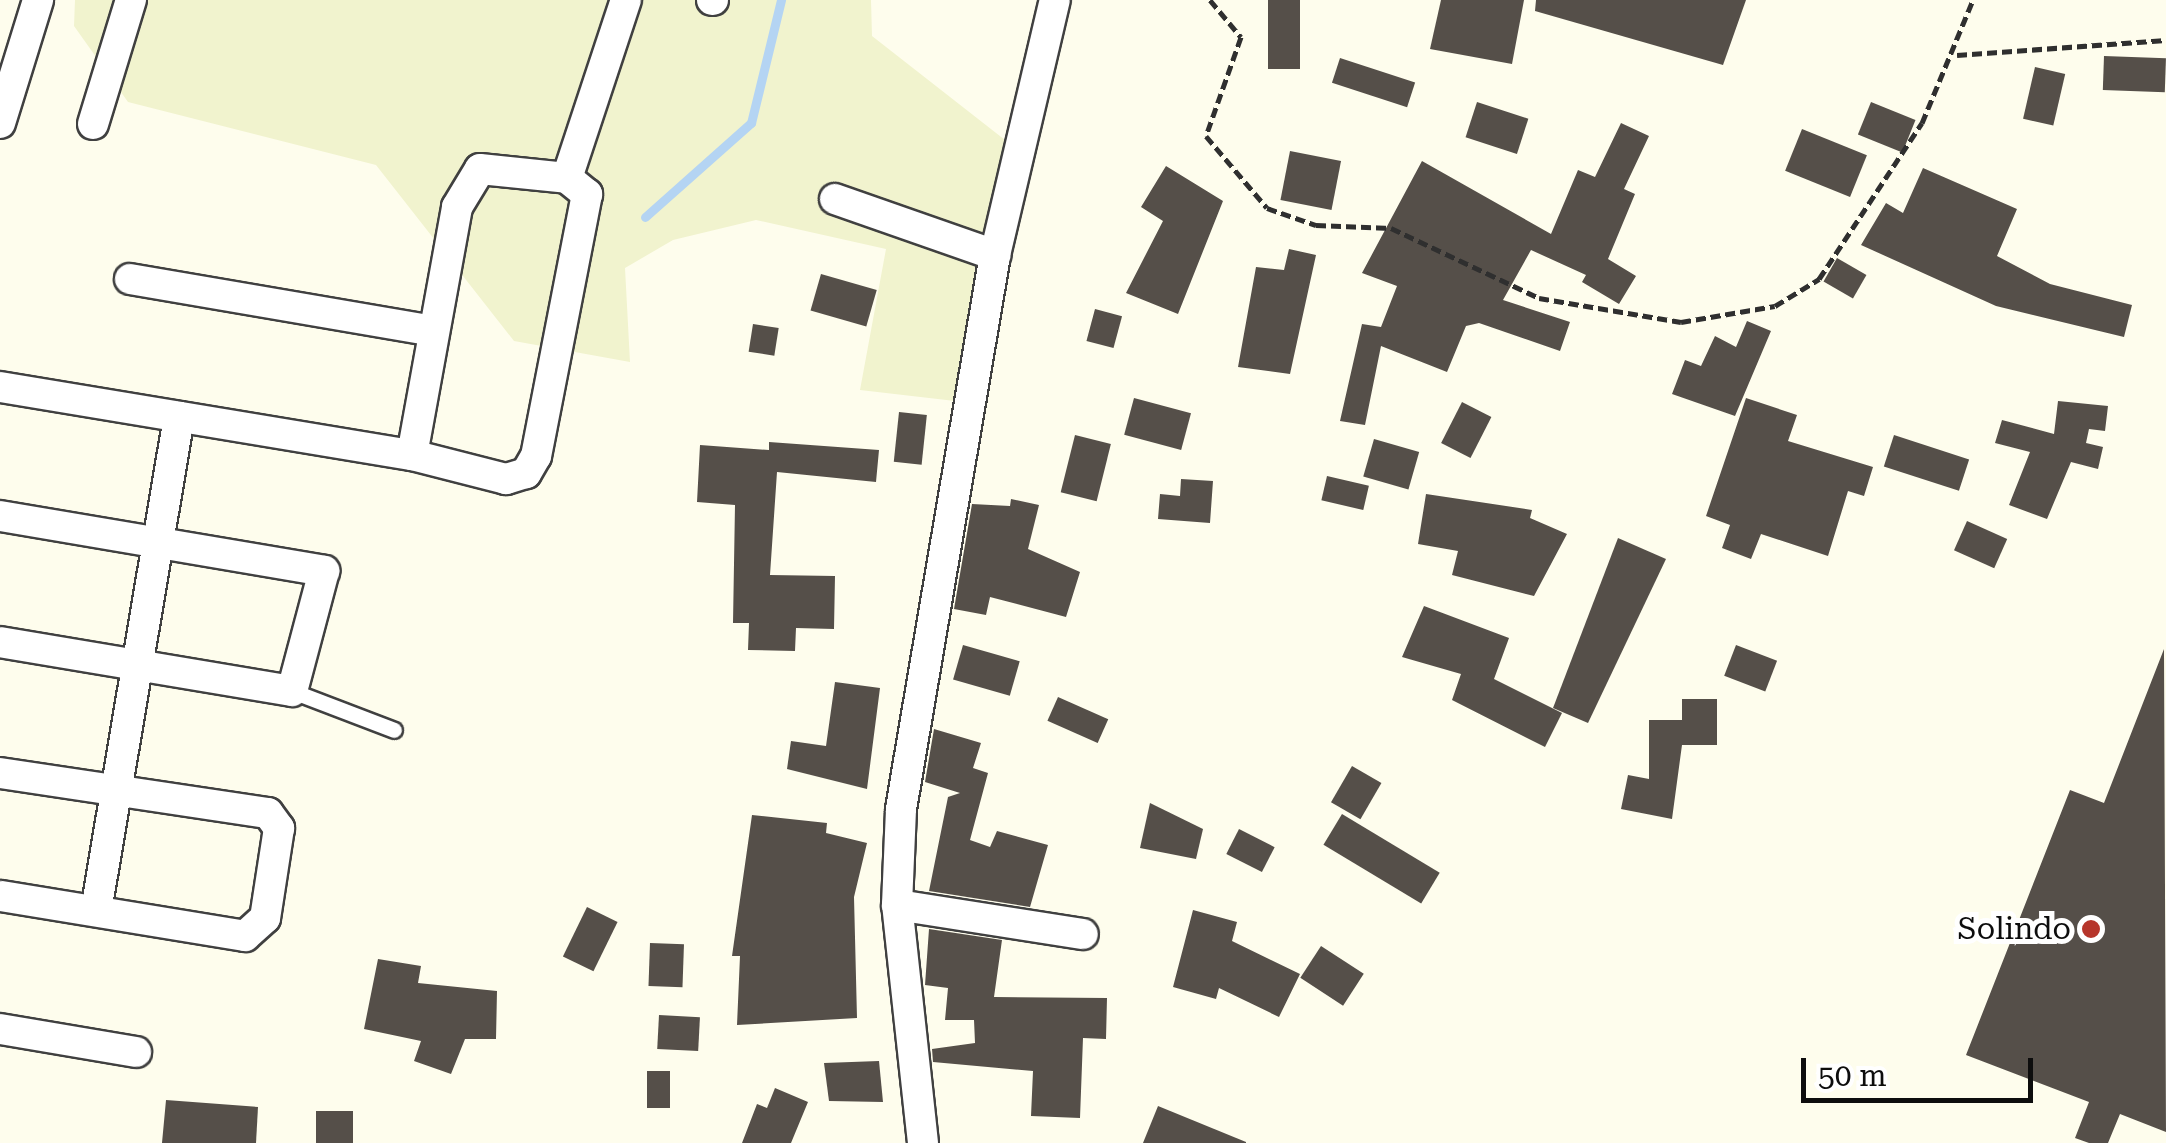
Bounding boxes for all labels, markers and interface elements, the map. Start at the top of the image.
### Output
place label: Solindo [1958,911,2071,947]
marker: Solindo [2080,918,2102,940]
scale bar [1806,1038,2038,1100]
text: 50 m [1818,1058,1887,1093]

